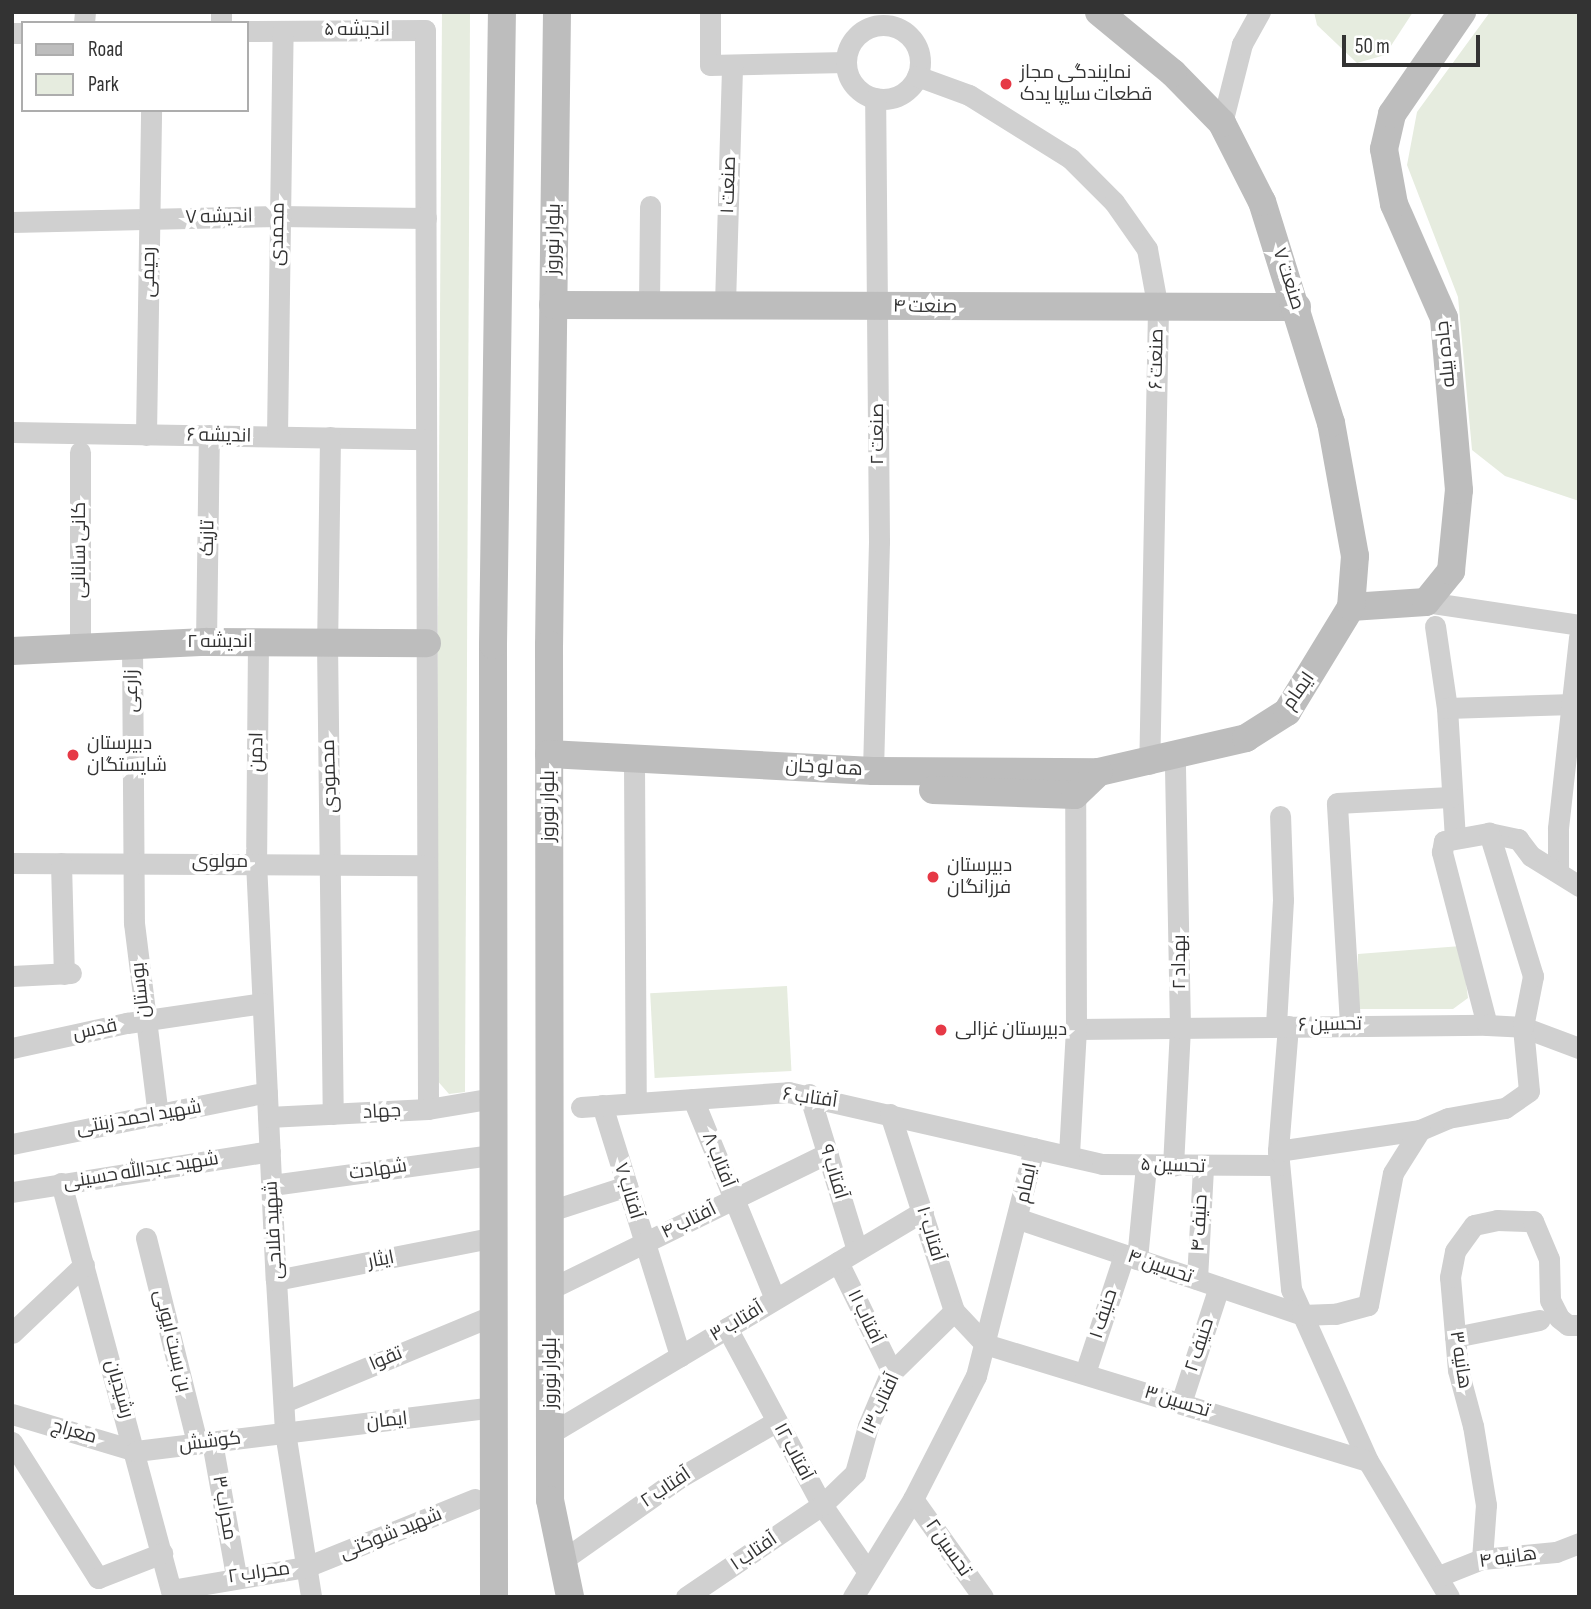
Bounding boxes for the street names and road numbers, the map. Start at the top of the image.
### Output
street label: اندیشه ۵ [324,19,390,41]
street label: صنعت ۱ [717,156,741,214]
street label: محمدی [266,202,290,266]
street label: بلوار نوروز [542,203,566,275]
street label: اندیشه ۷ [185,205,253,229]
street label: صنعت ۷ [1267,245,1309,313]
street label: رحیمی [137,246,161,298]
street label: صنعت ۴ [893,295,957,319]
street label: جاده بیله [1431,320,1461,388]
street label: صنعت ۶ [1145,328,1169,390]
street label: صنعت ۲ [867,403,889,465]
street label: اندیشه ۶ [186,424,252,448]
street label: کانی سانانی [69,502,91,598]
street label: تازیک [196,520,220,556]
street label: اندیشه ۲ [187,631,253,653]
street label: ایمام [1278,668,1320,714]
street label: زارعی [121,669,143,713]
street label: ادمن [245,732,269,772]
street label: محمودی [317,739,343,813]
street label: هه لو خان [785,755,863,781]
street label: بلوار نوروز [538,770,560,842]
street label: مولوی [192,851,248,873]
street label: بهداد ۲ [1169,934,1191,990]
street label: بوستان [127,961,155,1019]
street label: تحسین ۶ [1298,1013,1362,1037]
street label: قدس [71,1014,119,1046]
street label: آفتاب ۶ [781,1083,839,1113]
street label: شهید احمد زینتی [75,1096,203,1140]
street label: جهاد [362,1100,402,1124]
street label: آفتاب ۸ [697,1129,739,1191]
street label: آفتاب ۹ [814,1142,852,1202]
street label: شهید عبدالله حسینی [62,1147,220,1195]
street label: تحسین ۵ [1140,1153,1206,1179]
street label: شهادت [348,1155,408,1185]
street label: آفتاب ۷ [609,1160,647,1222]
street label: ایمام [1012,1161,1042,1205]
street label: شهید فلاحی [260,1180,288,1280]
street label: حنیف ۴ [1187,1194,1213,1252]
street label: آفتاب ۴ [658,1198,720,1244]
street label: آفتاب ۱۰ [911,1204,949,1264]
street label: تحسین ۴ [1124,1245,1196,1289]
street label: ایثار [366,1246,396,1274]
street label: آفتاب ۱۱ [842,1286,888,1348]
street label: حنیف ۱ [1085,1286,1123,1342]
street label: بن بست ایوبی [148,1288,196,1394]
street label: آفتاب ۳ [706,1297,768,1347]
street label: حنیف ۲ [1181,1315,1219,1375]
street label: هانیه ۳ [1444,1329,1476,1391]
street label: بلوار نوروز [540,1337,562,1409]
street label: تقوا [366,1342,406,1376]
street label: رشیدیان [100,1357,138,1421]
street label: آفتاب ۱۳ [857,1370,905,1438]
street label: تحسین ۳ [1141,1381,1213,1423]
street label: ایمان [365,1408,409,1434]
street label: معراج [49,1415,99,1449]
street label: آفتاب ۱۲ [768,1419,818,1485]
street label: کوشش [178,1427,242,1457]
street label: آفتاب ۲ [636,1463,696,1513]
street label: محراب ۳ [207,1474,241,1542]
street label: شهید شوکتی [337,1503,445,1565]
street label: تحسین ۲ [920,1515,976,1581]
street label: آفتاب ۱ [726,1528,782,1576]
street label: هانیه ۴ [1478,1543,1538,1573]
street label: محراب ۲ [226,1557,292,1589]

